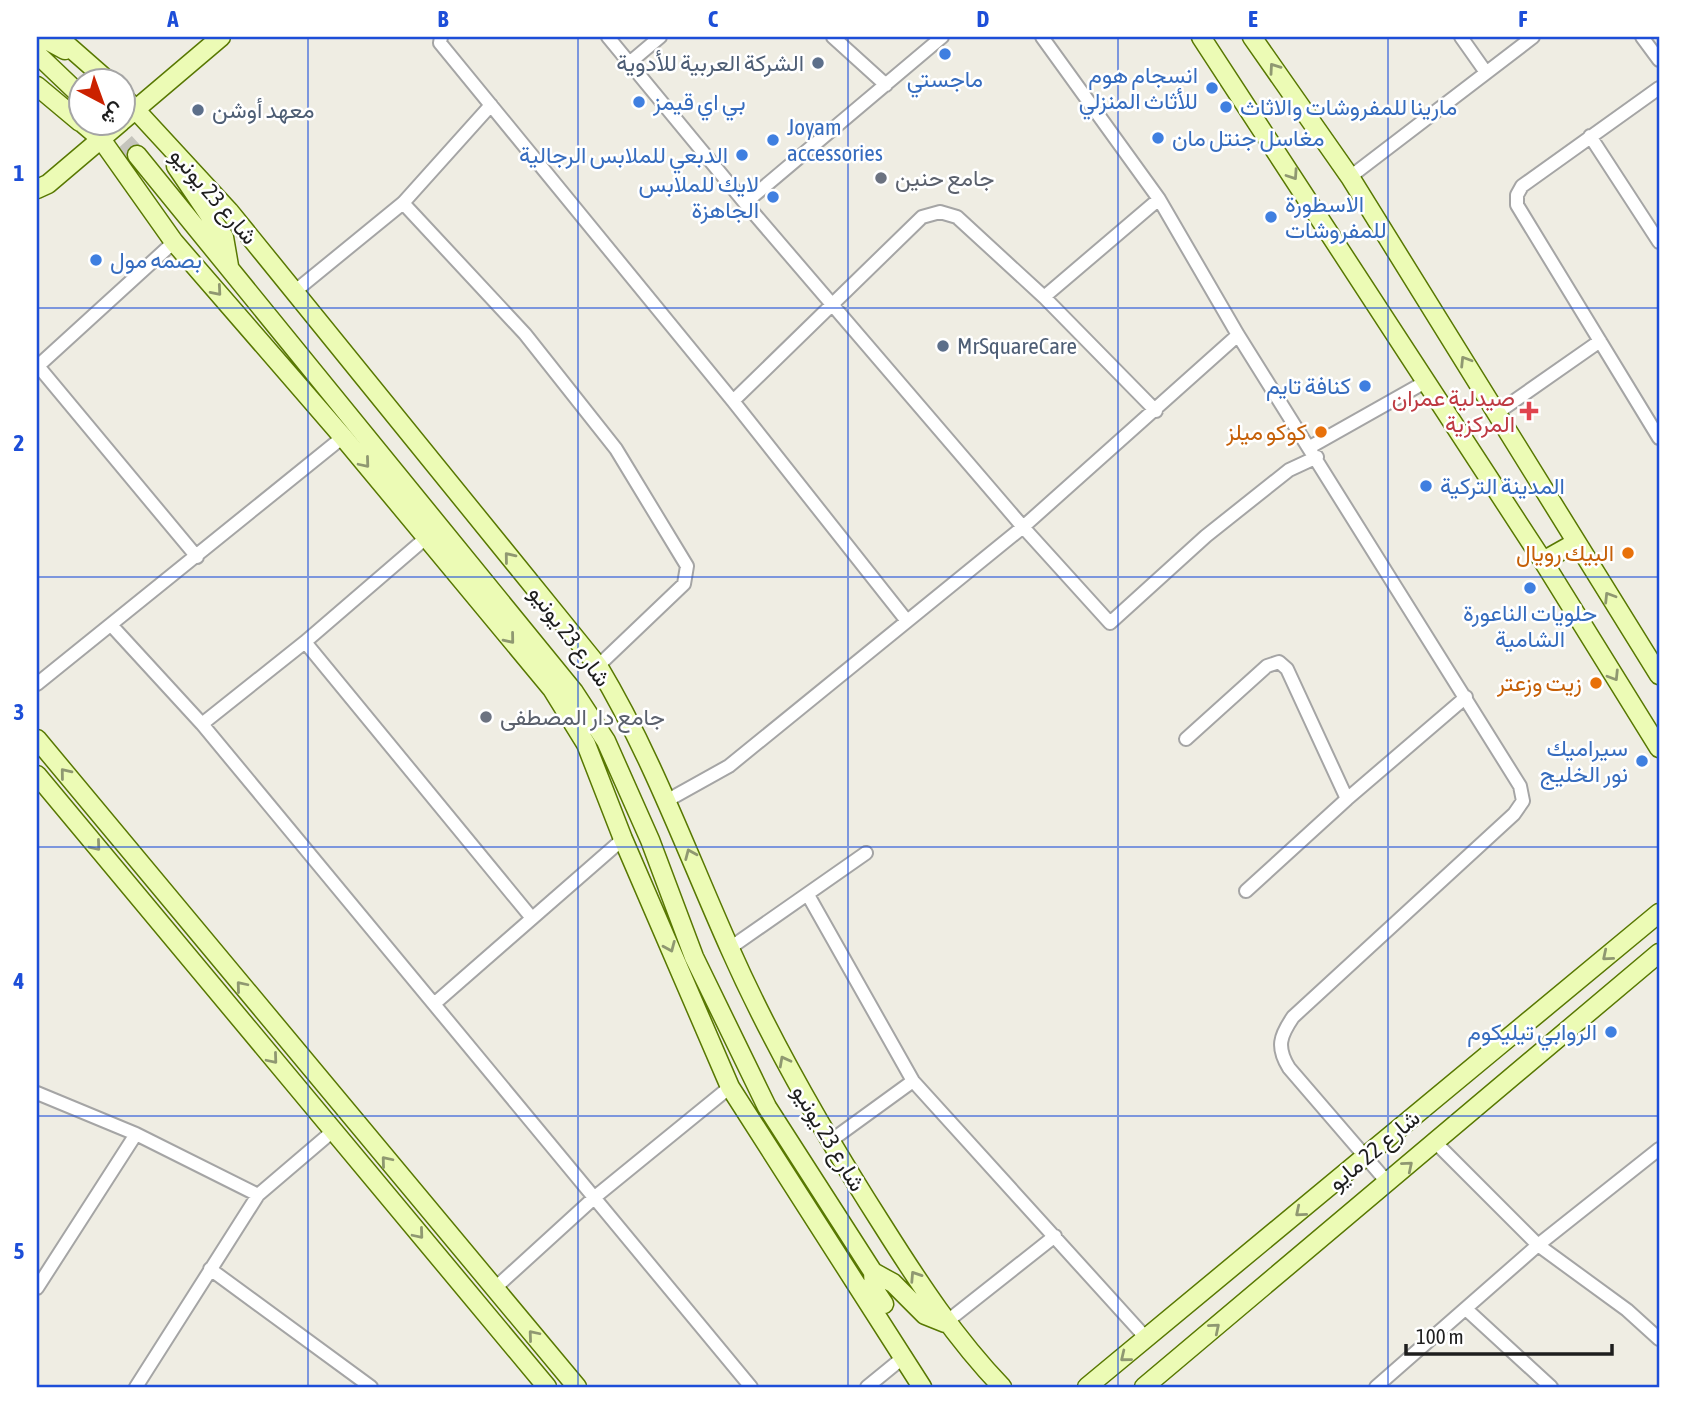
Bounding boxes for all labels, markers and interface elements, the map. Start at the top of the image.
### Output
text: A [166,6,179,32]
text: B [438,6,449,32]
text: C [708,6,719,32]
text: D [977,6,990,32]
text: E [1248,6,1258,32]
text: F [1518,6,1528,32]
marker: ماجستي [937,46,953,62]
place label: الشركة العربية للأدوية [616,50,804,78]
marker: الشركة العربية للأدوية [810,55,826,71]
place label: انسجام هوم للأثاث المنزلي [1079,62,1198,120]
one-way arrow [1270,63,1282,76]
north arrow [66,66,136,136]
place label: ماجستي [907,66,983,98]
marker: انسجام هوم للأثاث المنزلي [1204,80,1220,96]
place label: بي اي قيمز [652,89,746,121]
marker: بي اي قيمز [631,94,647,110]
place label: مارينا للمفروشات والاثاث [1240,94,1457,122]
place label: معهد أوشن [212,97,315,125]
text: ش [97,98,129,131]
marker: مارينا للمفروشات والاثاث [1218,99,1234,115]
marker: معهد أوشن [190,102,206,118]
place label: Joyam accessories [787,114,883,166]
place label: مغاسل جنتل مان [1172,125,1325,152]
marker: مغاسل جنتل مان [1150,130,1166,146]
marker: Joyam accessories [765,132,781,148]
street label: شارع 23 يونيو [163,142,263,251]
place label: الدبعي للملابس الرجالية [519,142,728,174]
marker: الدبعي للملابس الرجالية [734,147,750,163]
text: 1 [14,160,25,186]
place label: جامع حنين [895,165,995,194]
one-way arrow [1284,168,1297,181]
marker: جامع حنين [873,170,889,186]
place label: لايك للملابس الجاهزة [638,171,759,225]
marker: لايك للملابس الجاهزة [765,189,781,205]
place label: الاسطورة للمفروشات [1285,191,1387,245]
marker: الاسطورة للمفروشات [1263,209,1279,225]
place label: بصمه مول [110,247,202,275]
marker: بصمه مول [88,252,104,268]
one-way arrow [209,283,221,296]
place label: MrSquareCare [957,333,1077,359]
marker: MrSquareCare [935,338,951,354]
one-way arrow [1461,356,1474,369]
place label: كنافة تايم [1266,373,1351,401]
marker: كنافة تايم [1357,378,1373,394]
place label: صيدلية عمران المركزية [1392,385,1515,439]
marker: صيدلية عمران المركزية [1521,403,1537,419]
place label: كوكو ميلز [1225,419,1307,447]
marker: كوكو ميلز [1313,424,1329,440]
text: 2 [14,430,24,456]
one-way arrow [357,455,369,468]
place label: المدينة التركية [1440,473,1565,501]
marker: المدينة التركية [1418,478,1434,494]
place label: البيك رويال [1516,540,1614,568]
marker: البيك رويال [1620,545,1636,561]
one-way arrow [505,552,517,565]
marker: حلويات الناعورة الشامية [1522,580,1538,596]
street label: شارع 23 يونيو [521,581,616,693]
one-way arrow [1605,592,1618,605]
place label: حلويات الناعورة الشامية [1463,600,1597,652]
one-way arrow [502,630,514,643]
one-way arrow [1606,668,1619,681]
place label: زيت وزعتر [1496,670,1582,698]
marker: زيت وزعتر [1588,675,1604,691]
text: 3 [14,699,24,725]
place label: جامع دار المصطفى [500,704,665,733]
marker: جامع دار المصطفى [478,709,494,725]
place label: سيراميك نور الخليج [1540,735,1628,790]
marker: سيراميك نور الخليج [1634,753,1650,769]
one-way arrow [60,768,73,780]
one-way arrow [88,839,101,851]
one-way arrow [685,848,699,860]
one-way arrow [662,940,676,952]
one-way arrow [1602,948,1614,961]
text: 4 [13,968,25,994]
one-way arrow [237,981,249,994]
place label: الروابي تيليكوم [1467,1019,1597,1051]
marker: الروابي تيليكوم [1603,1024,1619,1040]
one-way arrow [265,1051,277,1064]
one-way arrow [779,1055,792,1068]
street label: شارع 23 يونيو [785,1080,871,1197]
street label: شارع 22 مايو [1323,1104,1427,1198]
one-way arrow [382,1156,395,1168]
one-way arrow [1400,1162,1413,1174]
one-way arrow [1295,1203,1308,1216]
one-way arrow [411,1225,423,1238]
text: 5 [14,1238,25,1264]
one-way arrow [911,1271,923,1284]
scale bar [1406,1312,1612,1356]
one-way arrow [1207,1324,1220,1336]
text: 100 m [1416,1324,1464,1348]
one-way arrow [528,1330,541,1343]
one-way arrow [1120,1349,1133,1361]

